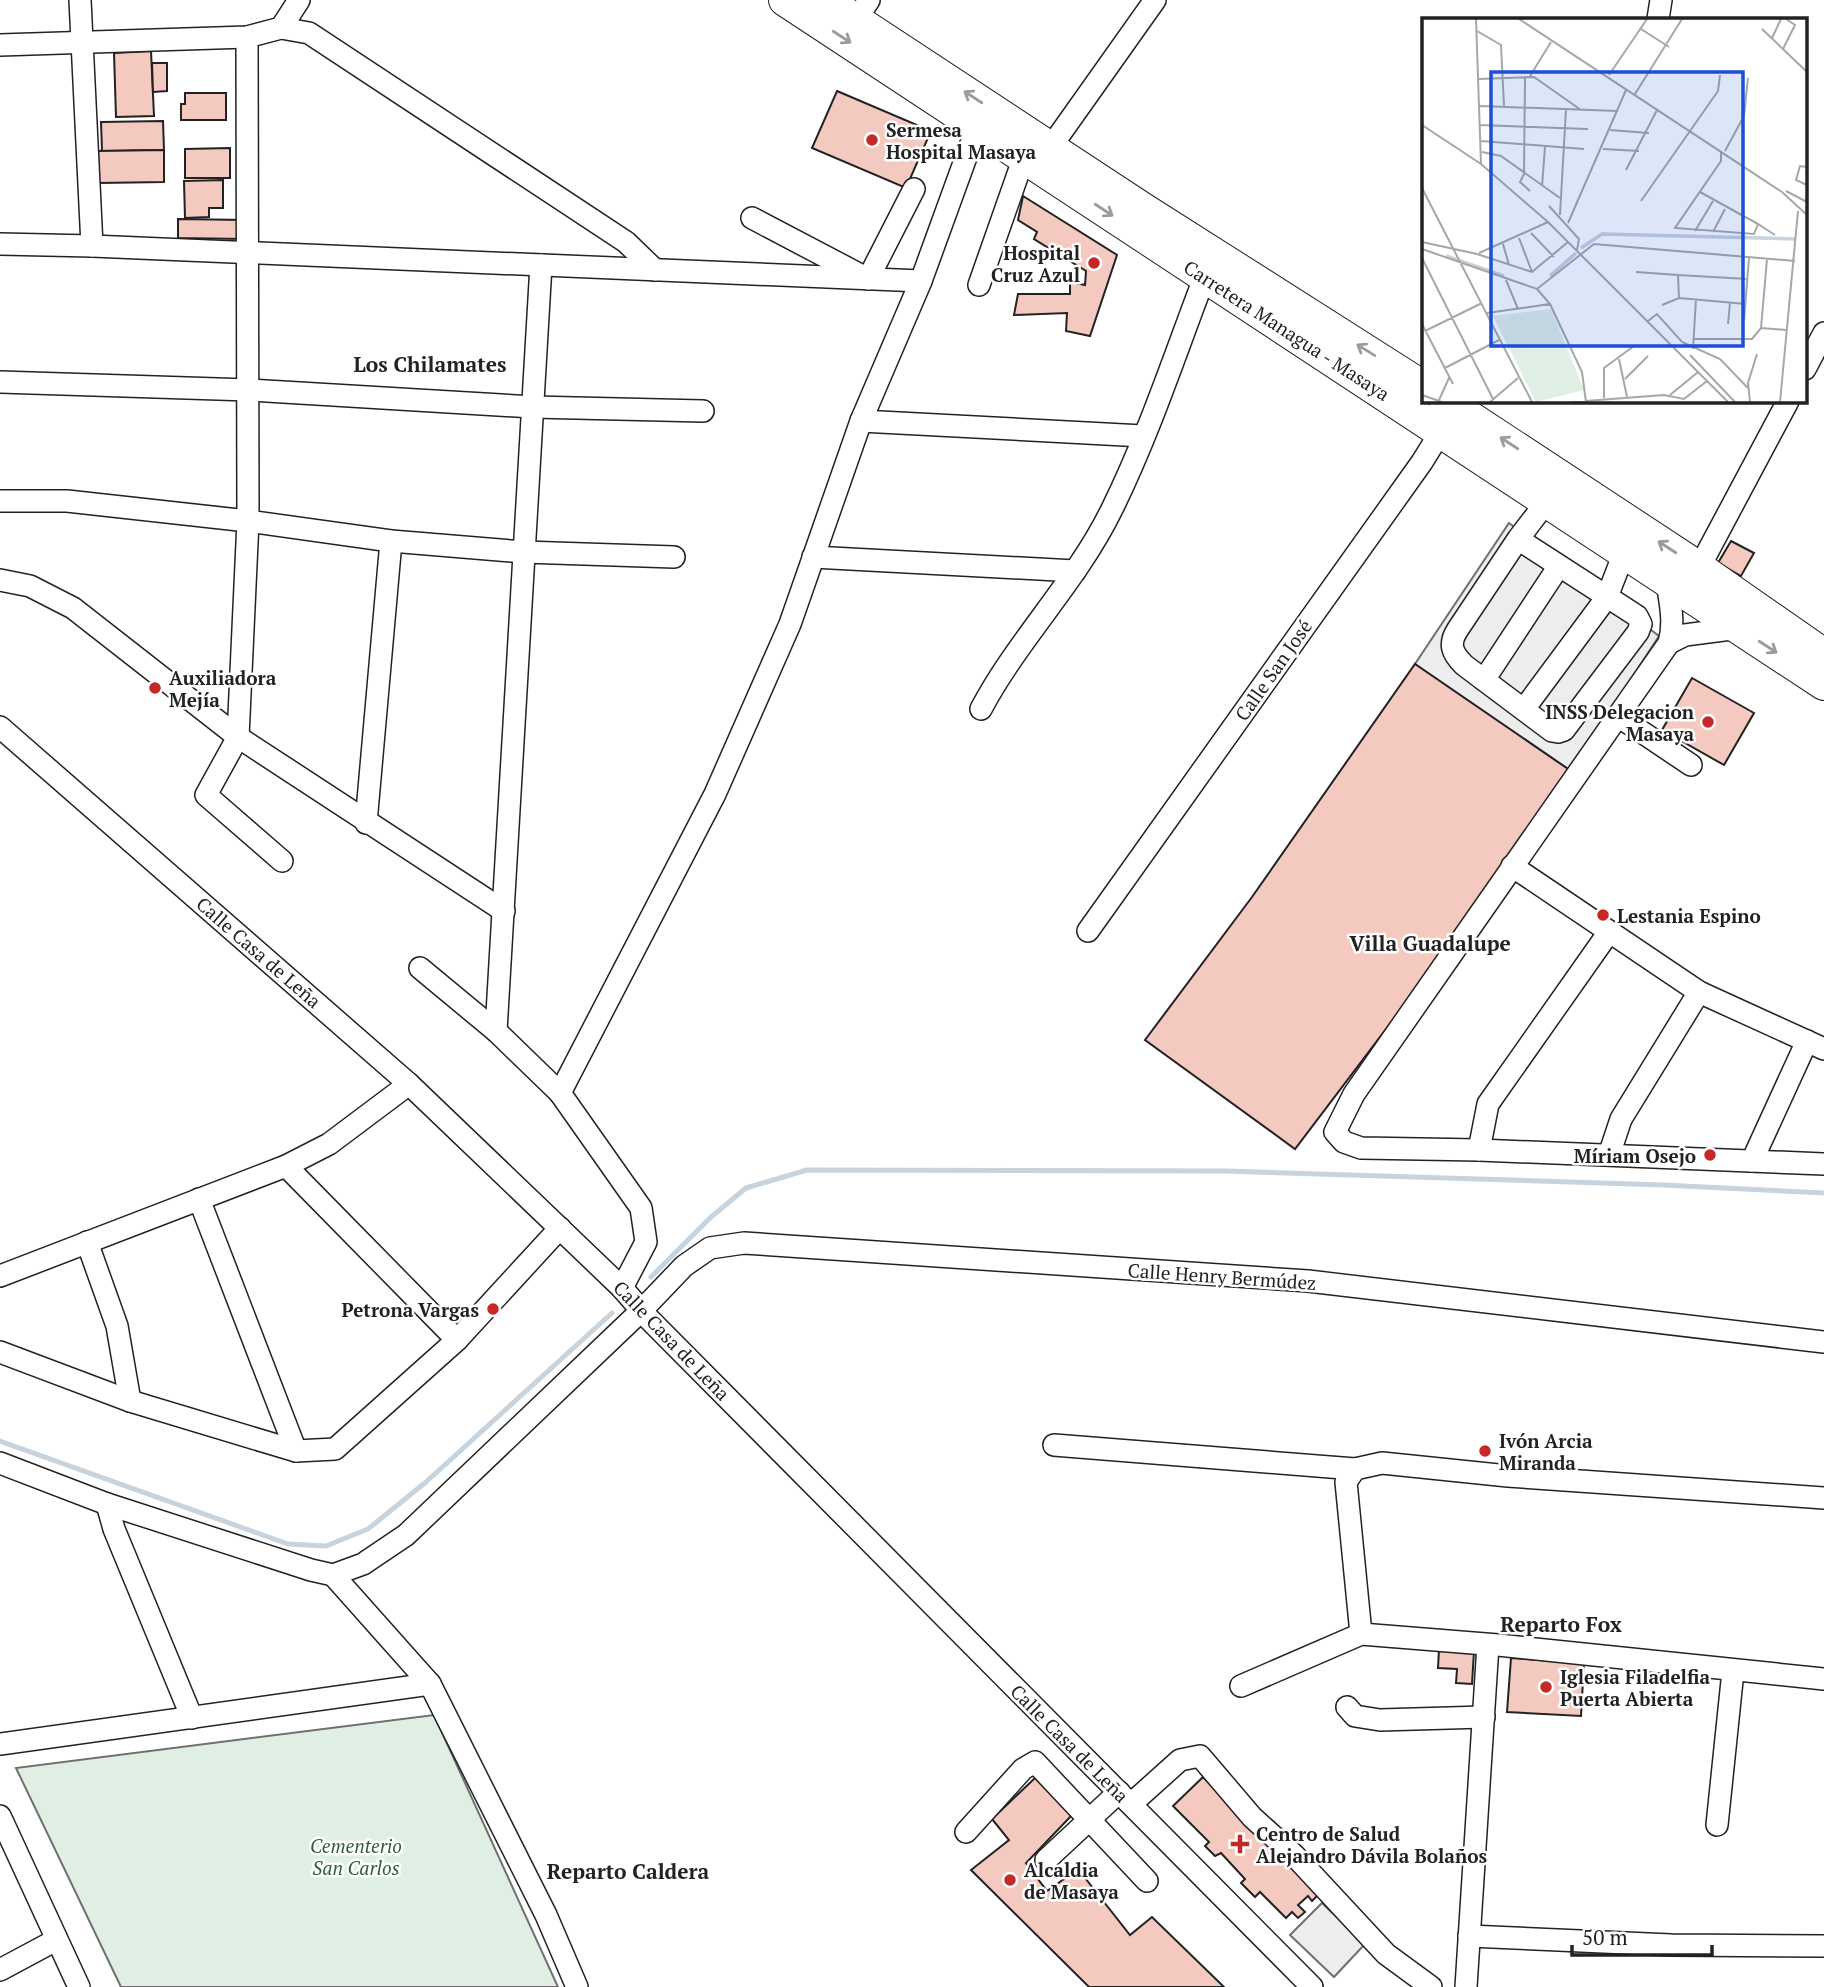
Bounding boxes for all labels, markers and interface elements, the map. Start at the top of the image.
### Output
inset map [1422,18,1806,402]
one-way arrow [831,31,851,45]
one-way arrow [964,90,983,104]
place label: Sermesa Hospital Masaya [886,117,1036,164]
marker: Sermesa Hospital Masaya [864,132,880,148]
one-way arrow [1094,203,1113,217]
place label: Hospital Cruz Azul [991,240,1080,287]
street label: Carretera Managua - Masaya [1179,254,1395,406]
marker: Hospital Cruz Azul [1086,255,1102,271]
one-way arrow [1356,343,1376,357]
district label: Los Chilamates [354,350,506,378]
one-way arrow [1500,436,1519,450]
one-way arrow [1658,540,1677,554]
street label: Calle San José [1229,615,1317,725]
one-way arrow [1757,641,1777,655]
place label: Auxiliadora Mejía [169,665,277,712]
marker: Auxiliadora Mejía [147,680,163,696]
place label: INSS Delegacion Masaya [1545,699,1695,746]
marker: INSS Delegacion Masaya [1700,714,1716,730]
street label: Calle Casa de Leña [191,891,327,1013]
place label: Lestania Espino [1617,903,1761,928]
marker: Lestania Espino [1595,907,1611,923]
district label: Villa Guadalupe [1349,929,1511,957]
place label: Míriam Osejo [1574,1143,1696,1168]
marker: Míriam Osejo [1702,1147,1718,1163]
street label: Calle Henry Bermúdez [1127,1257,1317,1295]
street label: Calle Casa de Leña [608,1275,736,1406]
place label: Petrona Vargas [342,1297,479,1322]
marker: Petrona Vargas [485,1301,501,1317]
place label: Ivón Arcia Miranda [1499,1428,1593,1475]
marker: Ivón Arcia Miranda [1477,1443,1493,1459]
district label: Reparto Fox [1500,1610,1622,1638]
place label: Iglesia Filadelfia Puerta Abierta [1560,1664,1710,1711]
street label: Calle Casa de Leña [1006,1679,1135,1808]
marker: Iglesia Filadelfia Puerta Abierta [1538,1679,1554,1695]
place label: Centro de Salud Alejandro Dávila Bolaños [1256,1821,1487,1868]
park label: Cementerio San Carlos [310,1833,402,1880]
marker: Centro de Salud Alejandro Dávila Bolaños [1230,1834,1250,1854]
district label: Reparto Caldera [547,1857,710,1885]
place label: Alcaldia de Masaya [1024,1857,1119,1904]
marker: Alcaldia de Masaya [1002,1872,1018,1888]
scale bar [1572,1913,1712,1957]
text: 50 m [1582,1923,1628,1951]

